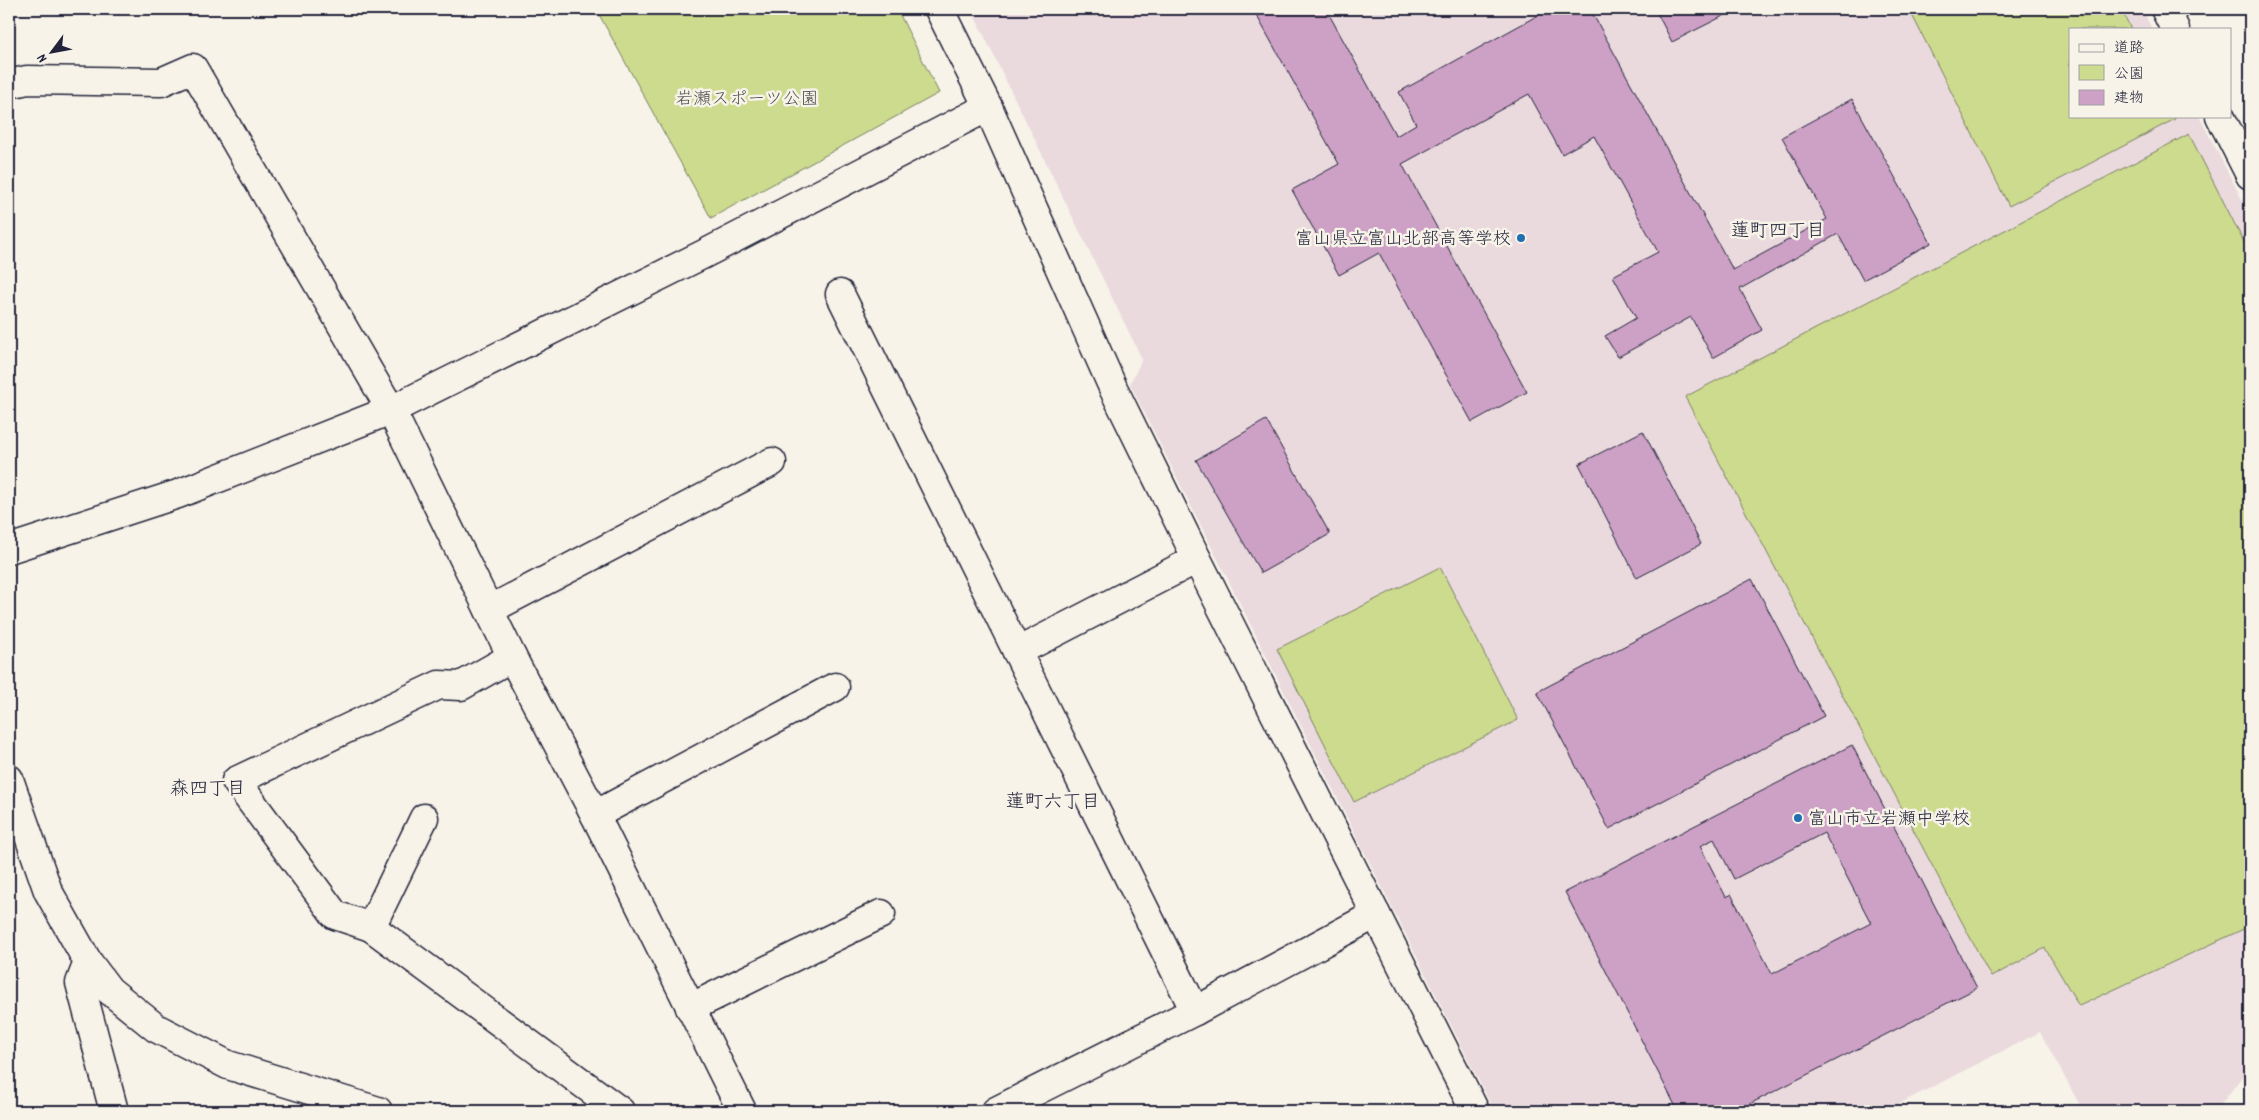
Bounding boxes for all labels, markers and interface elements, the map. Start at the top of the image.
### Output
north arrow [28,28,78,78]
legend [2069,28,2232,118]
text: 道路 [2114,38,2144,60]
text: N [32,50,53,66]
text: 公園 [2114,64,2144,86]
park label: 岩瀬スポーツ公園 [675,88,819,113]
text: 建物 [2114,88,2144,110]
district label: 蓮町四丁目 [1730,219,1826,246]
place label: 富山県立富山北部高等学校 [1295,228,1511,253]
marker: 富山県立富山北部高等学校 [1515,232,1527,244]
district label: 森四丁目 [170,777,246,804]
district label: 蓮町六丁目 [1005,790,1101,817]
place label: 富山市立岩瀬中学校 [1808,808,1970,833]
marker: 富山市立岩瀬中学校 [1792,812,1804,824]

